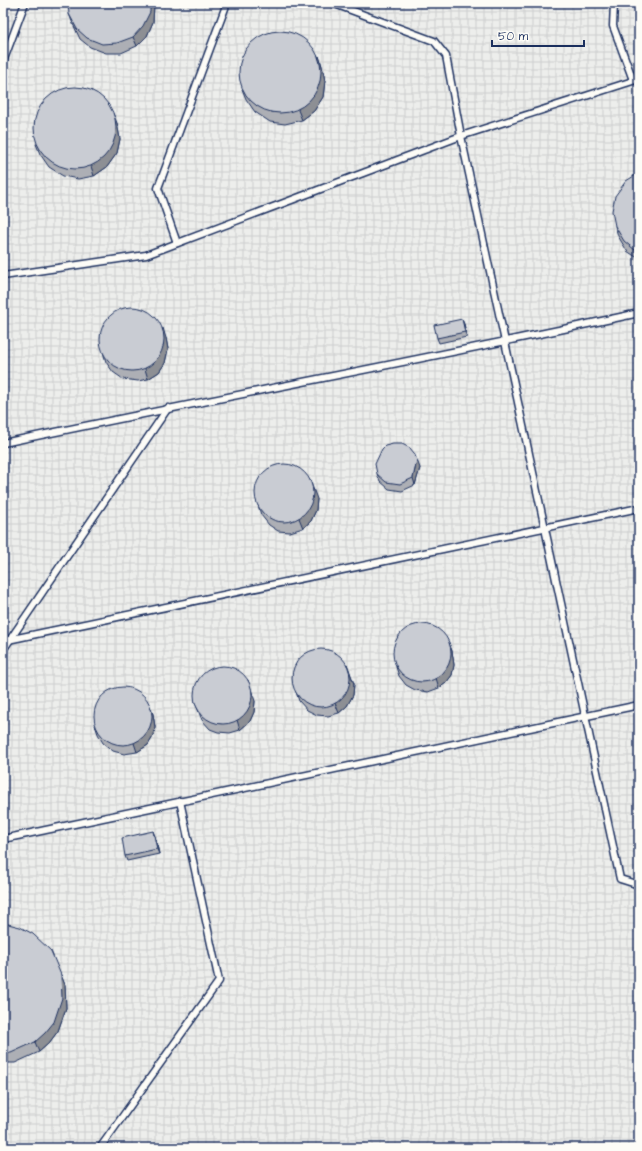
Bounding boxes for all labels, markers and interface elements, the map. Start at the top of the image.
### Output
scale bar [492,22,584,48]
text: 50 m [498,28,529,45]

